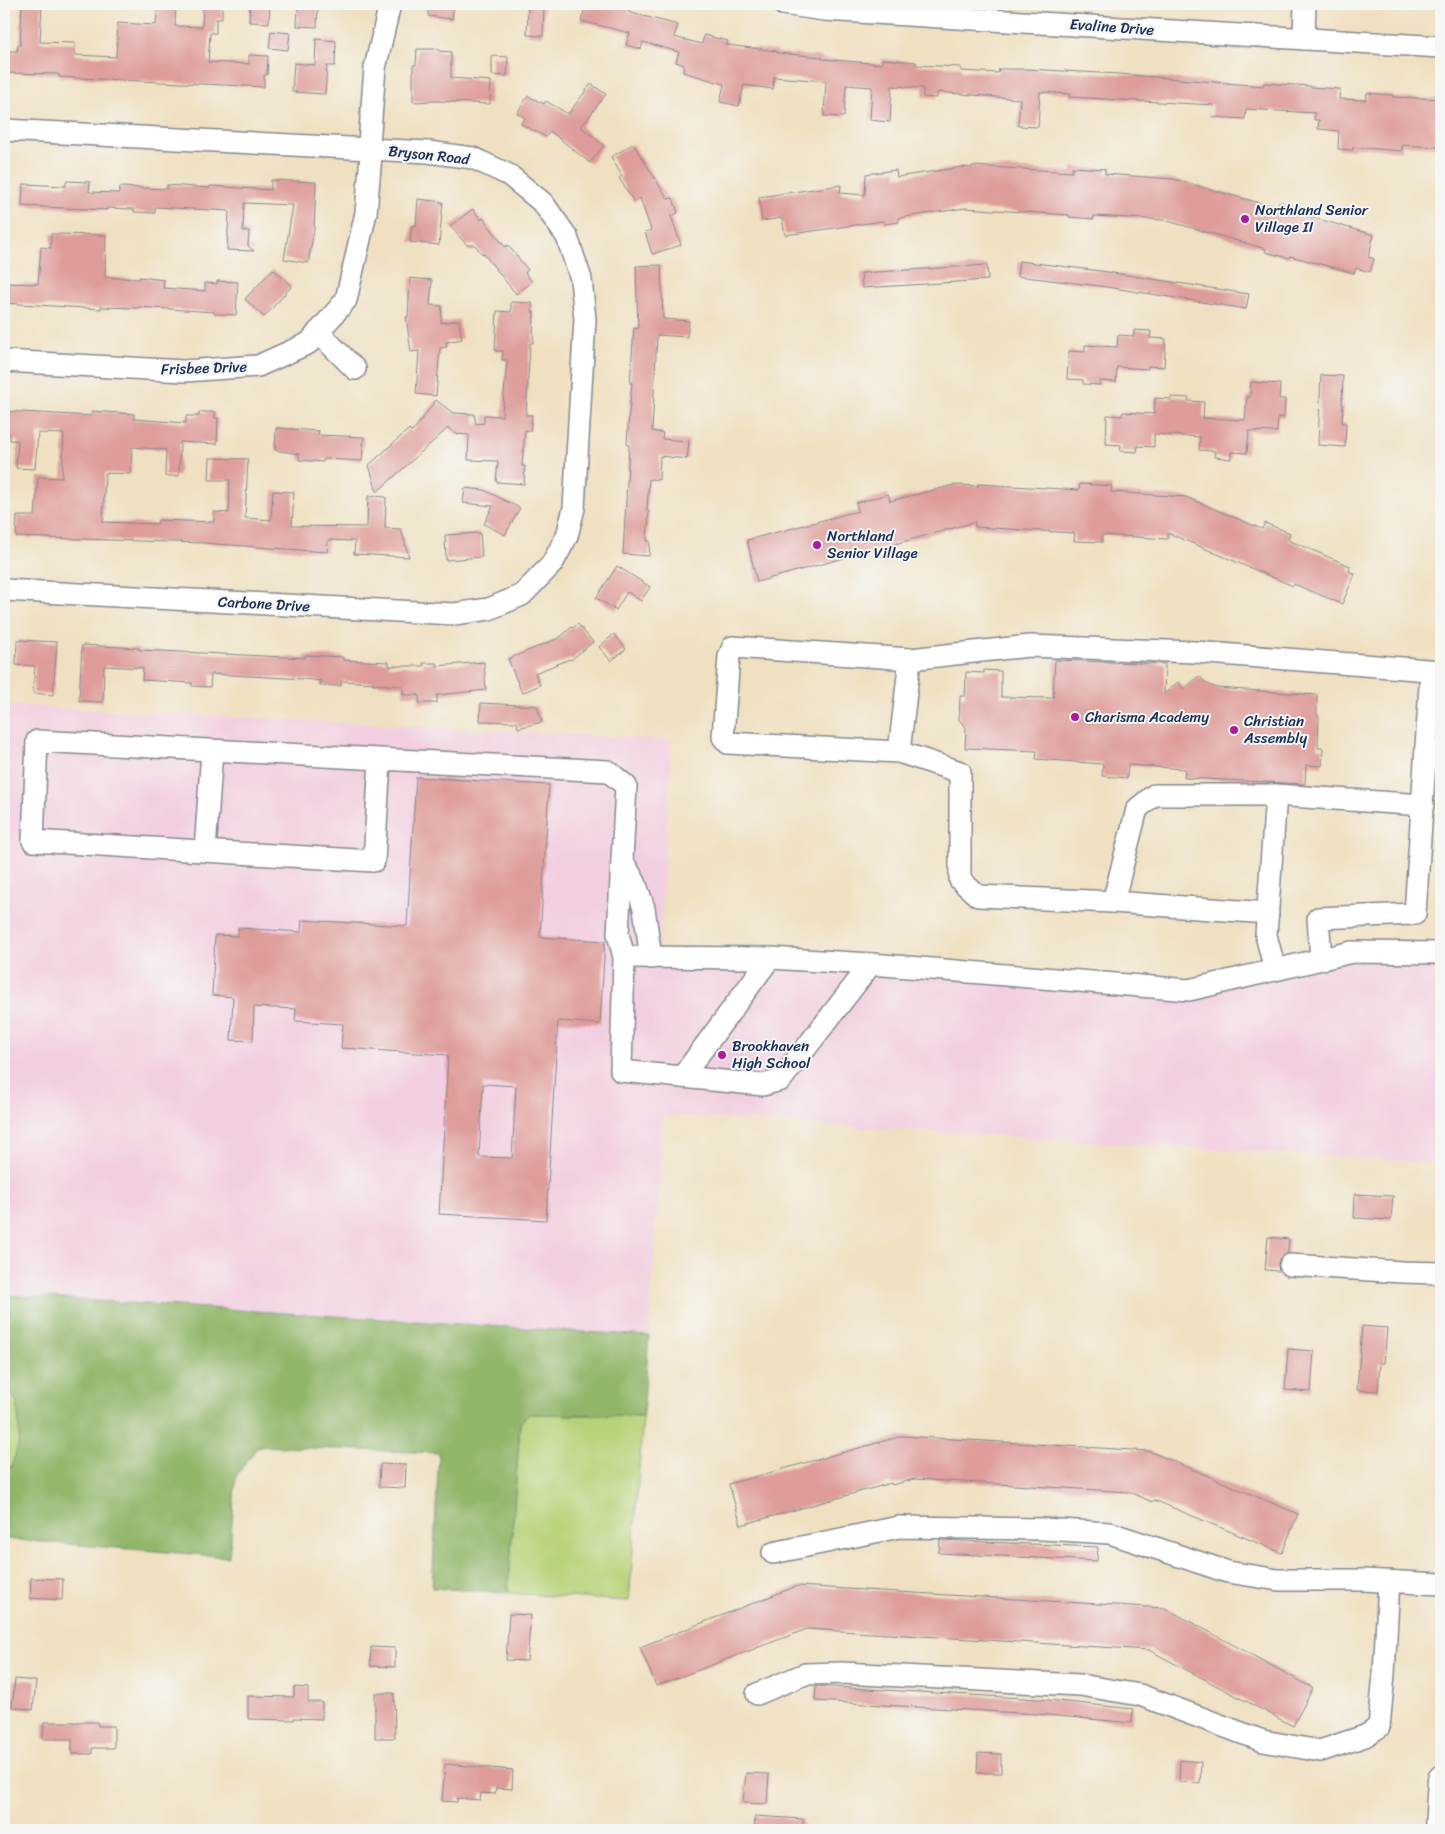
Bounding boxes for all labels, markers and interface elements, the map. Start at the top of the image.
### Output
street label: Evaline Drive [1069,11,1155,43]
street label: Bryson Road [387,138,472,172]
place label: Northland Senior Village II [1255,197,1369,240]
marker: Northland Senior Village II [1239,213,1251,225]
street label: Frisbee Drive [160,353,248,382]
place label: Northland Senior Village [827,523,918,566]
marker: Northland Senior Village [811,539,823,551]
street label: Carbone Drive [217,589,311,619]
place label: Charisma Academy [1085,704,1209,730]
place label: Christian Assembly [1243,708,1307,751]
marker: Charisma Academy [1069,711,1081,723]
marker: Christian Assembly [1228,724,1240,736]
place label: Brookhaven High School [732,1033,811,1076]
marker: Brookhaven High School [716,1049,728,1061]

